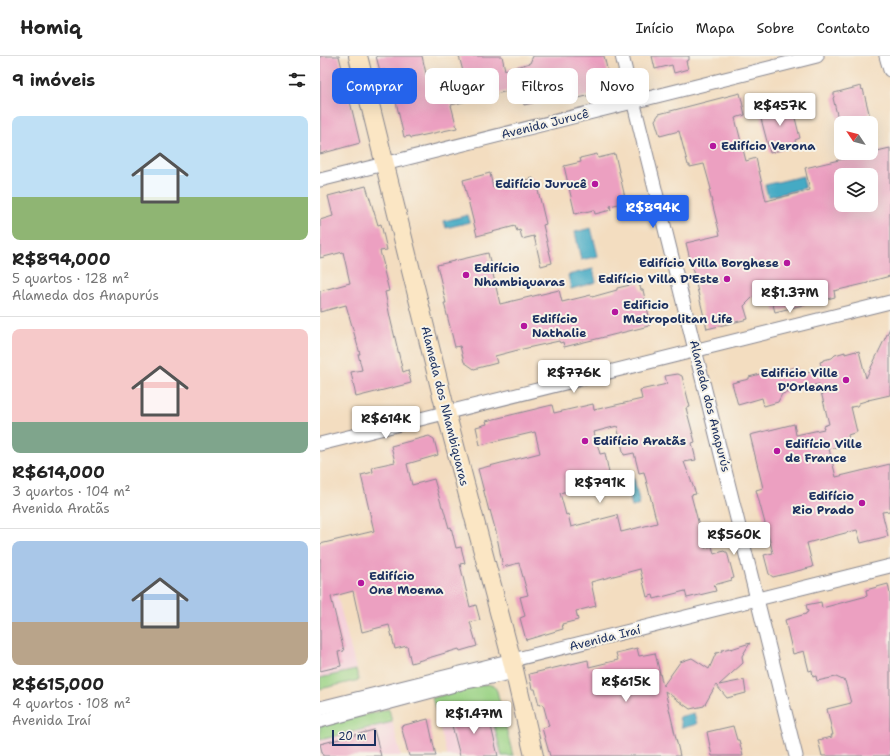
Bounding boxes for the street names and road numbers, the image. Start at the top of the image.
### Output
street label: Avenida Jurucê [499,105,591,143]
street label: Alameda dos Nhambiquaras [417,324,473,488]
street label: Alameda dos Anapurús [686,338,734,474]
street label: Avenida Iraí [568,621,643,655]

